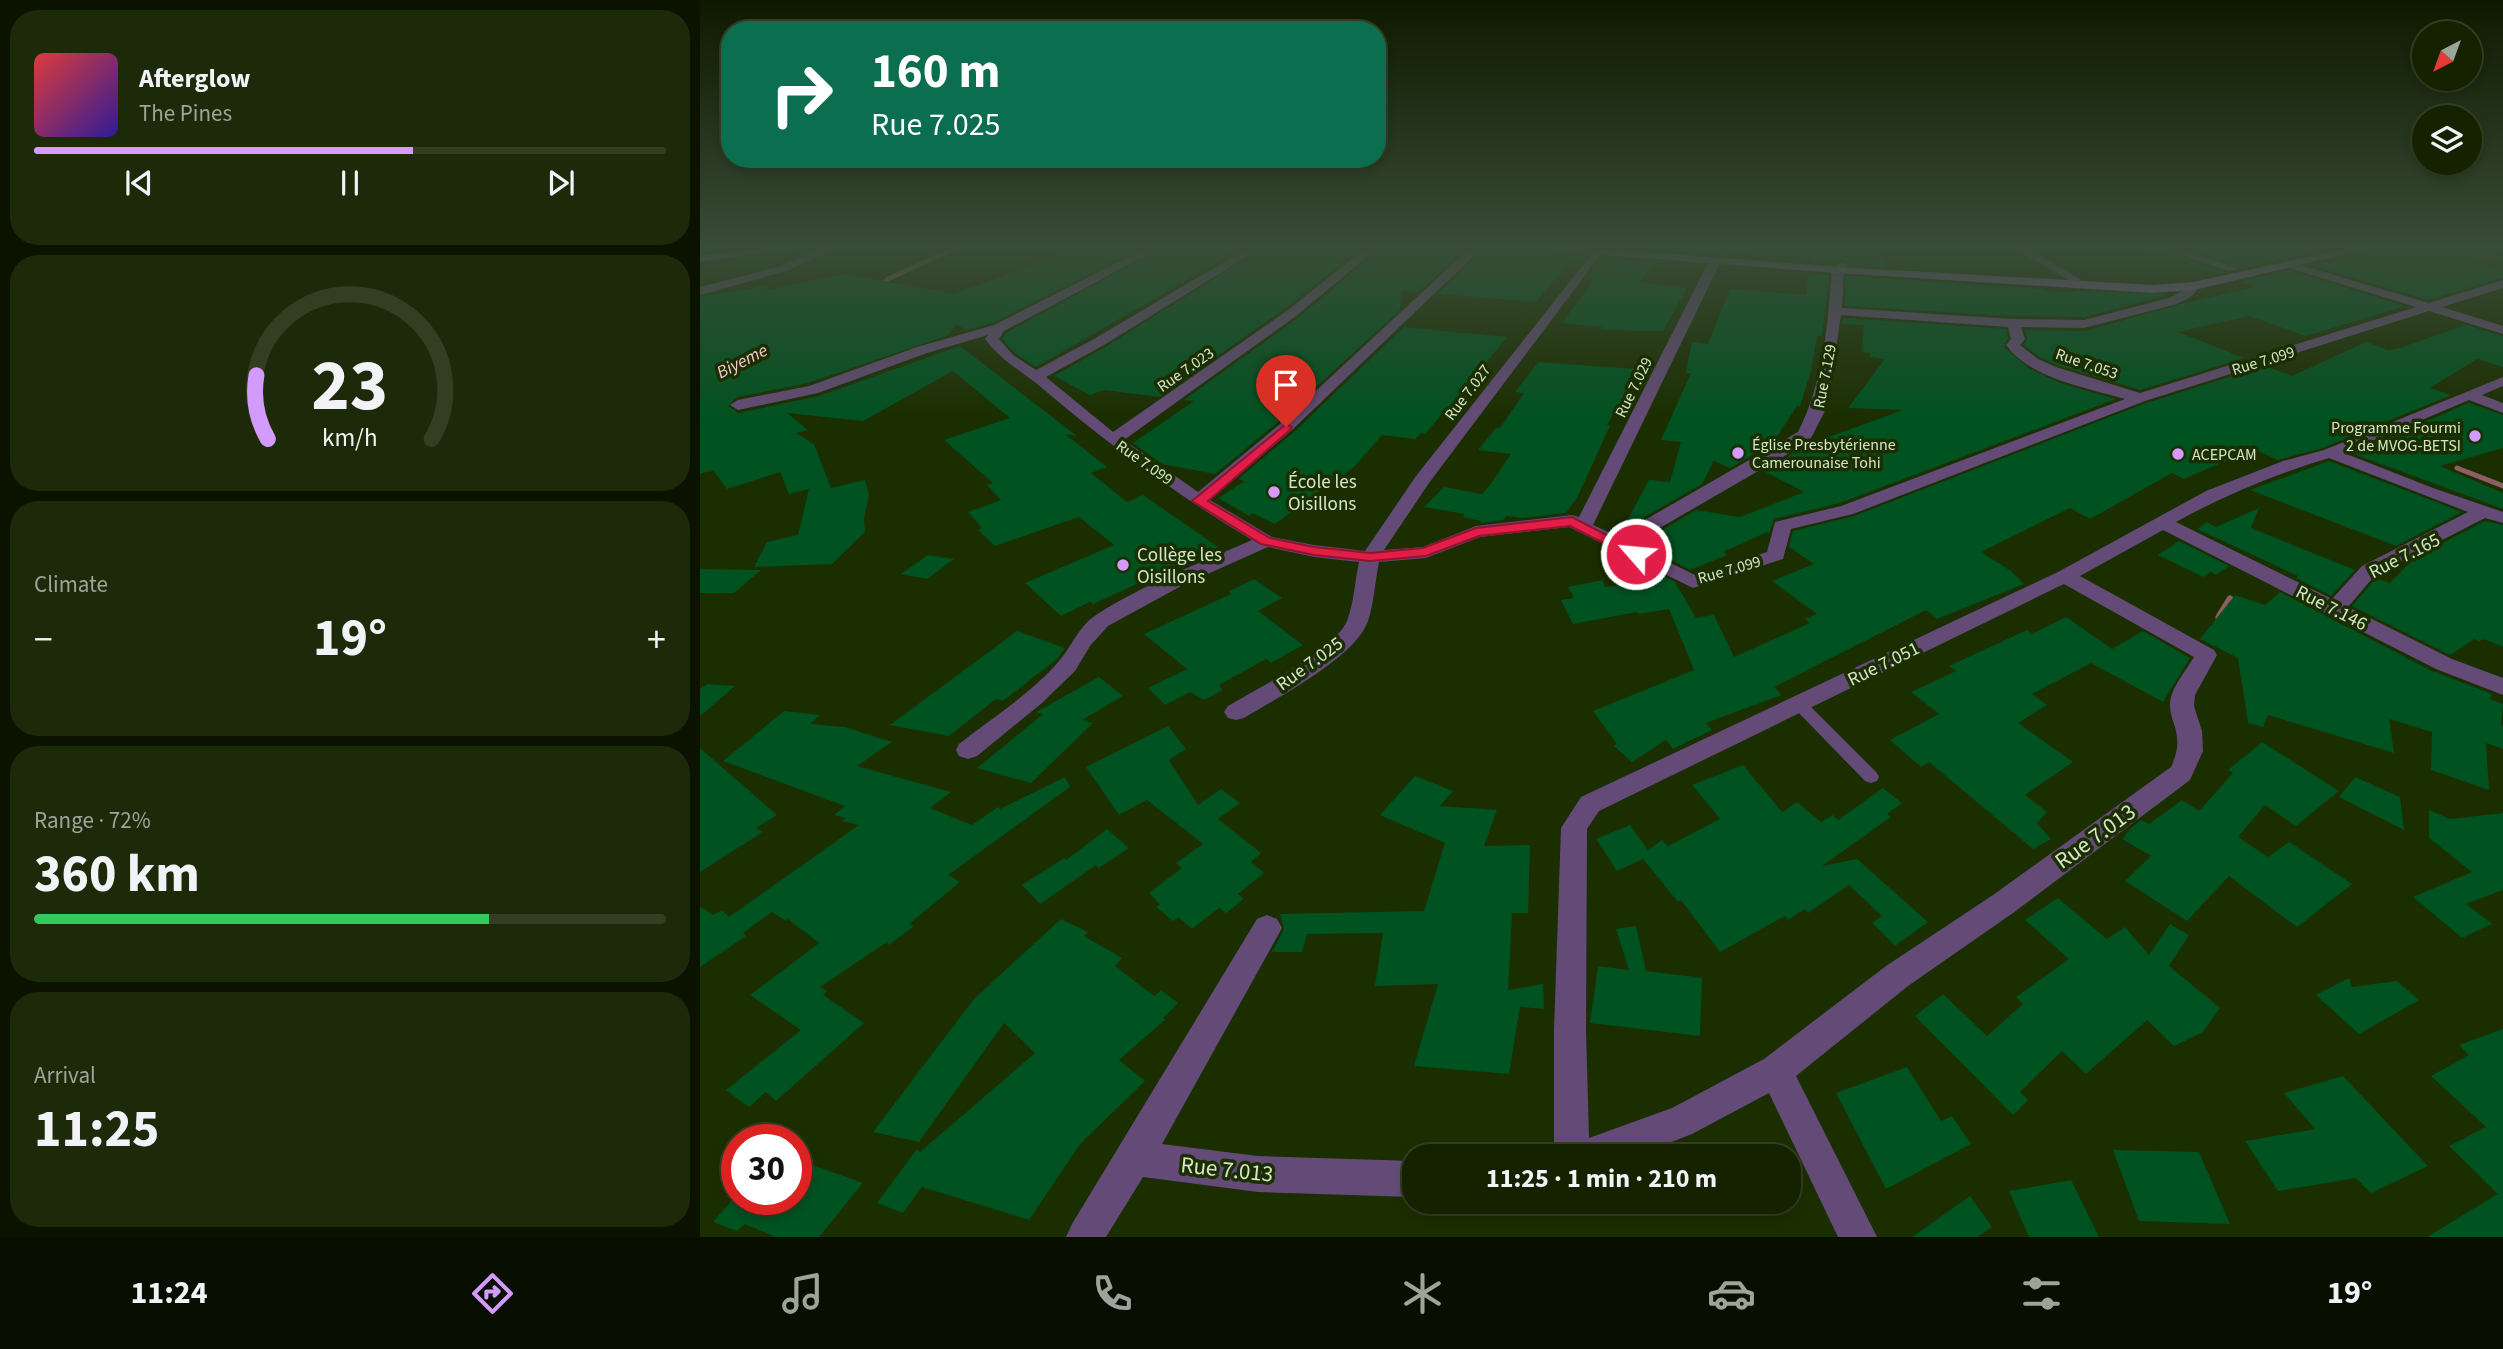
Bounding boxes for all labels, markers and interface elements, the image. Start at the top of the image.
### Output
north arrow [2412,21,2482,91]
map controls [2412,21,2482,175]
text: 160 m [871,37,1000,107]
icon: right [756,49,847,140]
text: Afterglow [139,60,250,97]
text: The Pines [139,97,232,130]
text: Rue 7.025 [871,102,1000,148]
button: layers [2412,105,2482,175]
icon: previous [120,164,158,202]
icon: pause [331,164,369,202]
icon: next [542,164,580,202]
text: 23 [312,335,388,439]
water label: Biyeme [712,338,772,385]
street label: Rue 7.099 [2229,341,2298,381]
street label: Rue 7.023 [1153,342,1218,397]
street label: Rue 7.129 [1808,342,1842,410]
street label: Rue 7.053 [2052,343,2121,385]
street label: Rue 7.029 [1610,353,1658,421]
pin [1256,355,1316,427]
street label: Rue 7.027 [1440,360,1496,425]
icon: arrive [1267,366,1305,404]
place label: Programme Fourmi 2 de MVOG-BETSI [2331,417,2461,457]
text: km/h [322,420,378,456]
marker: Programme Fourmi 2 de MVOG-BETSI [2467,428,2483,444]
place label: Église Presbytérienne Camerounaise Tohi [1752,434,1896,474]
street label: Rue 7.099 [1112,435,1177,490]
place label: ACEPCAM [2192,444,2257,466]
marker: Église Presbytérienne Camerounaise Tohi [1730,445,1746,461]
marker: ACEPCAM [2170,446,2186,462]
place label: École les Oisillons [1288,469,1357,518]
marker: École les Oisillons [1266,484,1282,500]
position arrow [1599,517,1673,591]
street label: Rue 7.165 [2364,527,2445,586]
place label: Collège les Oisillons [1137,542,1222,591]
street label: Rue 7.099 [1695,550,1763,589]
marker: Collège les Oisillons [1115,557,1131,573]
text: Climate [34,568,108,601]
street label: Rue 7.146 [2291,579,2372,638]
text: 19° [313,602,387,676]
text: − [34,613,53,667]
text: + [647,613,666,667]
street label: Rue 7.025 [1271,631,1349,698]
street label: Rue 7.051 [1843,635,1924,693]
street label: Rue 7.013 [2048,796,2143,877]
text: Range · 72% [34,804,151,837]
text: 360 km [34,838,200,912]
text: Arrival [34,1059,96,1092]
text: 11:25 [34,1093,159,1167]
speed limit sign: 30 [721,1124,812,1215]
street label: Rue 7.013 [1179,1148,1275,1191]
text: 11:25 · 1 min · 210 m [1486,1160,1717,1197]
icon: directions [468,1269,517,1318]
icon: music [778,1269,827,1318]
icon: phone [1088,1269,1137,1318]
icon: climate [1398,1269,1447,1318]
icon: car [1707,1269,1756,1318]
icon: filters [2017,1269,2066,1318]
text: 11:24 [130,1270,208,1316]
text: 19° [2327,1270,2373,1316]

